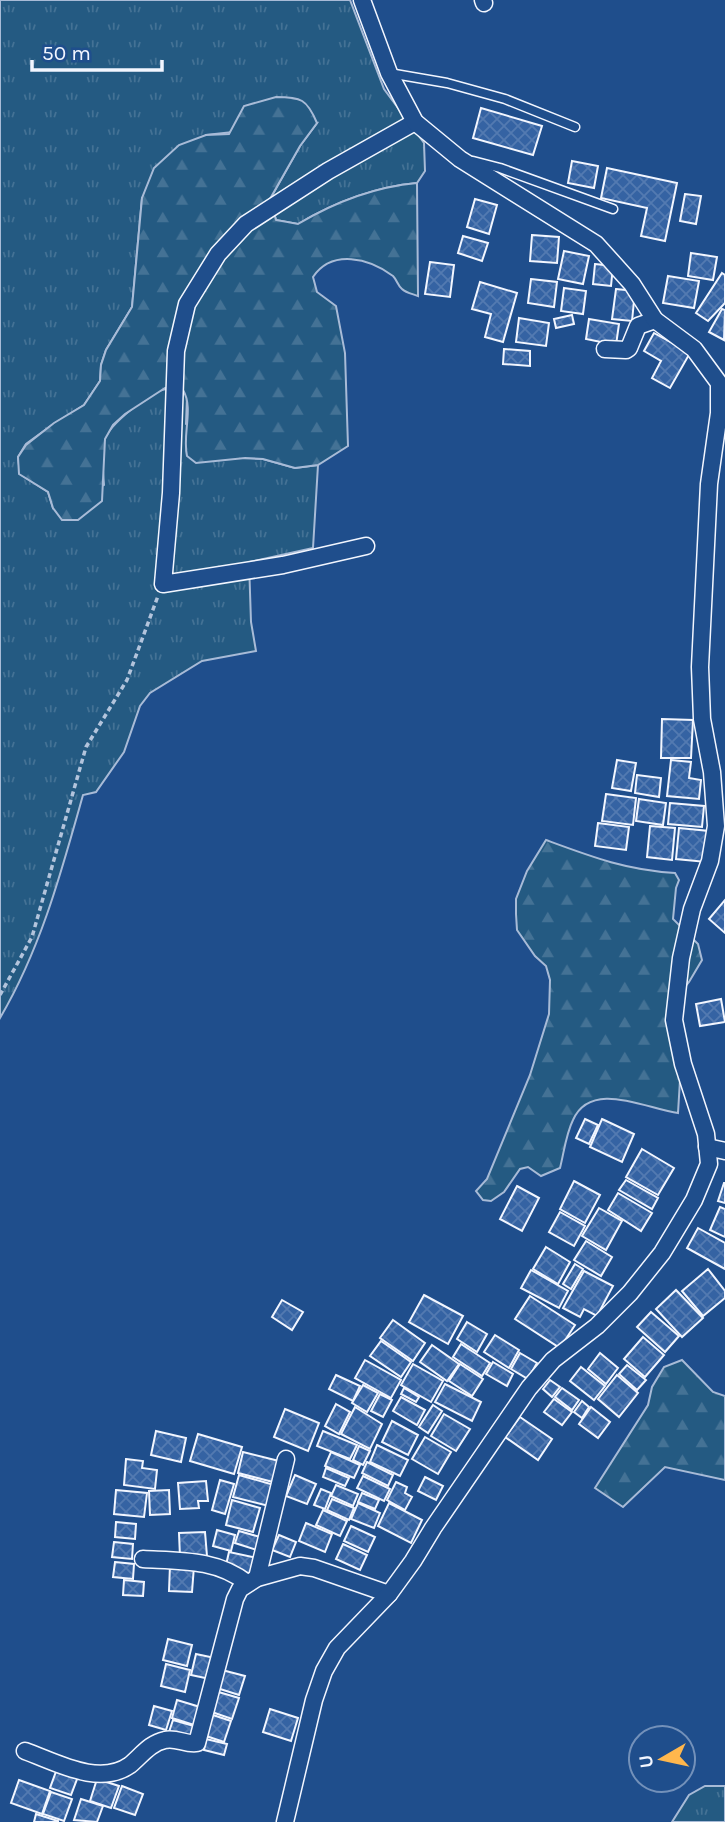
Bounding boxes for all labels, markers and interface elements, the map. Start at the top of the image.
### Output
scale bar [32,28,161,72]
text: 50 m [42,41,91,65]
north arrow [627,1724,697,1794]
text: U [634,1753,658,1770]

